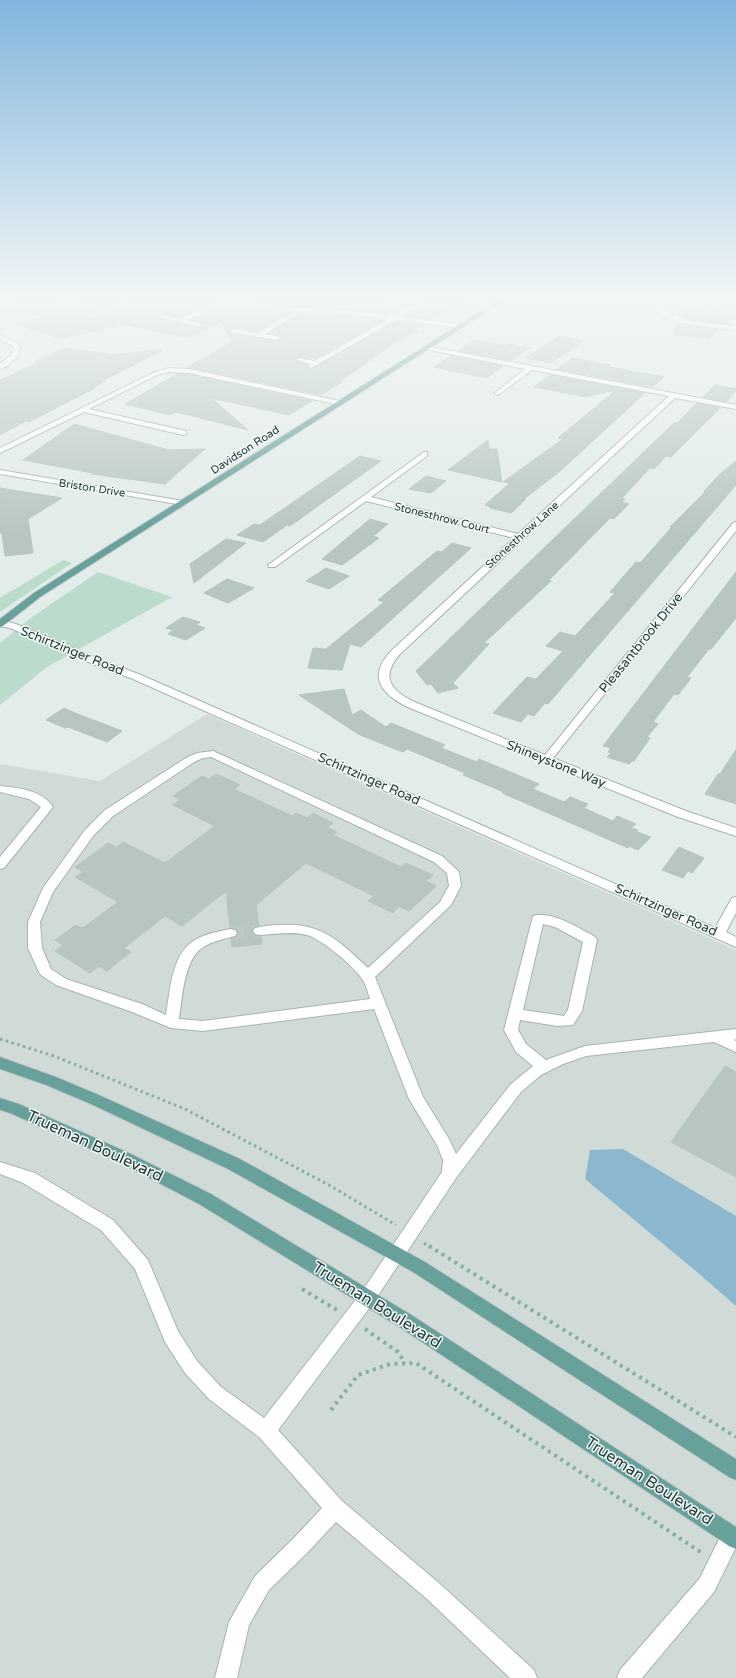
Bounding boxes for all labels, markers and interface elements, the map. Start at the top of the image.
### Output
street label: Davidson Road [208,423,282,477]
street label: Briston Drive [58,476,126,500]
street label: Stonesthrow Lane [483,499,561,571]
street label: Stonesthrow Court [393,500,491,536]
street label: Pleasantbrook Drive [596,590,686,696]
street label: Schirtzinger Road [18,623,126,679]
street label: Shineystone Way [504,737,608,791]
street label: Schirtzinger Road [315,749,423,809]
street label: Schirtzinger Road [612,880,720,940]
street label: Trueman Boulevard [24,1106,166,1186]
street label: Trueman Boulevard [309,1257,445,1353]
street label: Trueman Boulevard [581,1432,717,1530]

